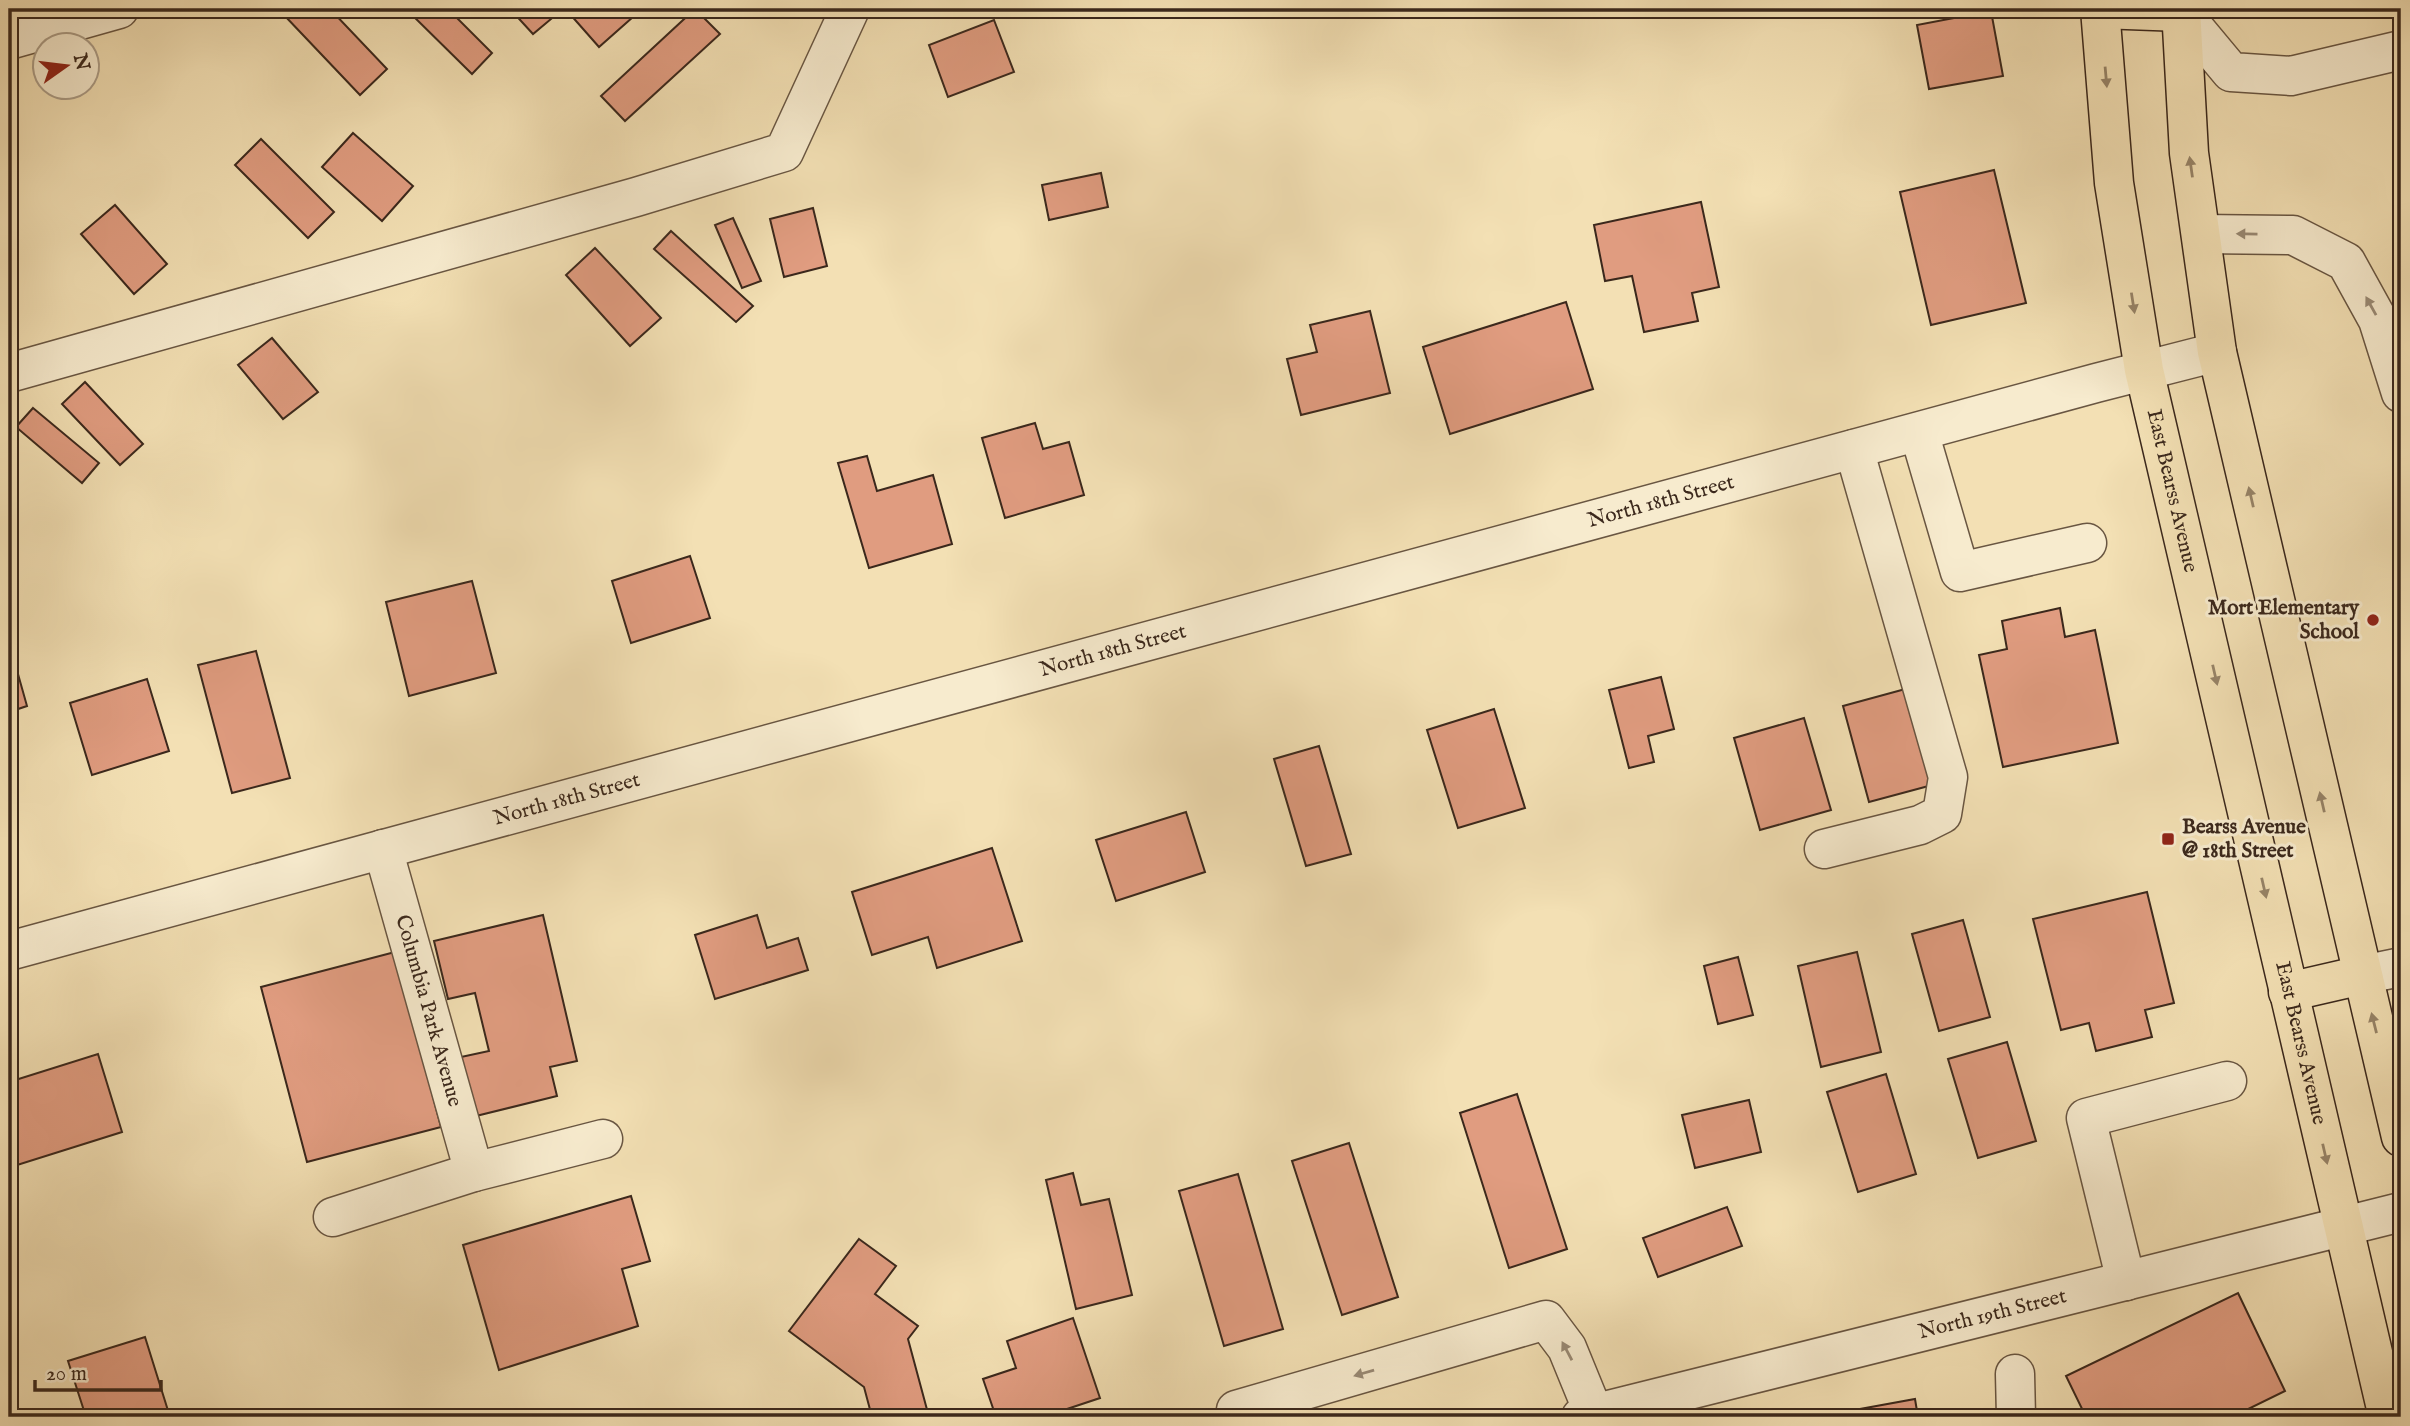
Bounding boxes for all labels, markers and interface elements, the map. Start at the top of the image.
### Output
north arrow [32,32,102,102]
text: N [67,51,94,74]
one-way arrow [2101,66,2112,88]
one-way arrow [2185,156,2196,178]
one-way arrow [2235,228,2257,240]
one-way arrow [2128,292,2139,314]
one-way arrow [2365,296,2376,316]
street label: East Bearss Avenue [2140,407,2204,575]
street label: North 18th Street [1585,469,1737,534]
one-way arrow [2246,486,2257,508]
place label: Mort Elementary School [2208,595,2360,646]
marker: Mort Elementary School [2365,612,2381,628]
street label: North 18th Street [1037,618,1189,683]
one-way arrow [2210,664,2221,686]
street label: North 18th Street [490,766,643,832]
one-way arrow [2316,791,2327,813]
place label: Bearss Avenue @ 18th Street [2182,814,2306,865]
marker: Bearss Avenue @ 18th Street [2160,831,2176,847]
one-way arrow [2259,877,2270,899]
street label: Columbia Park Avenue [389,912,469,1110]
street label: East Bearss Avenue [2269,959,2333,1128]
one-way arrow [2368,1012,2379,1034]
one-way arrow [2320,1144,2331,1166]
street label: North 19th Street [1915,1283,2069,1346]
one-way arrow [1561,1342,1573,1361]
scale bar [35,1349,161,1393]
text: 20 m [46,1361,87,1388]
one-way arrow [1353,1368,1375,1379]

